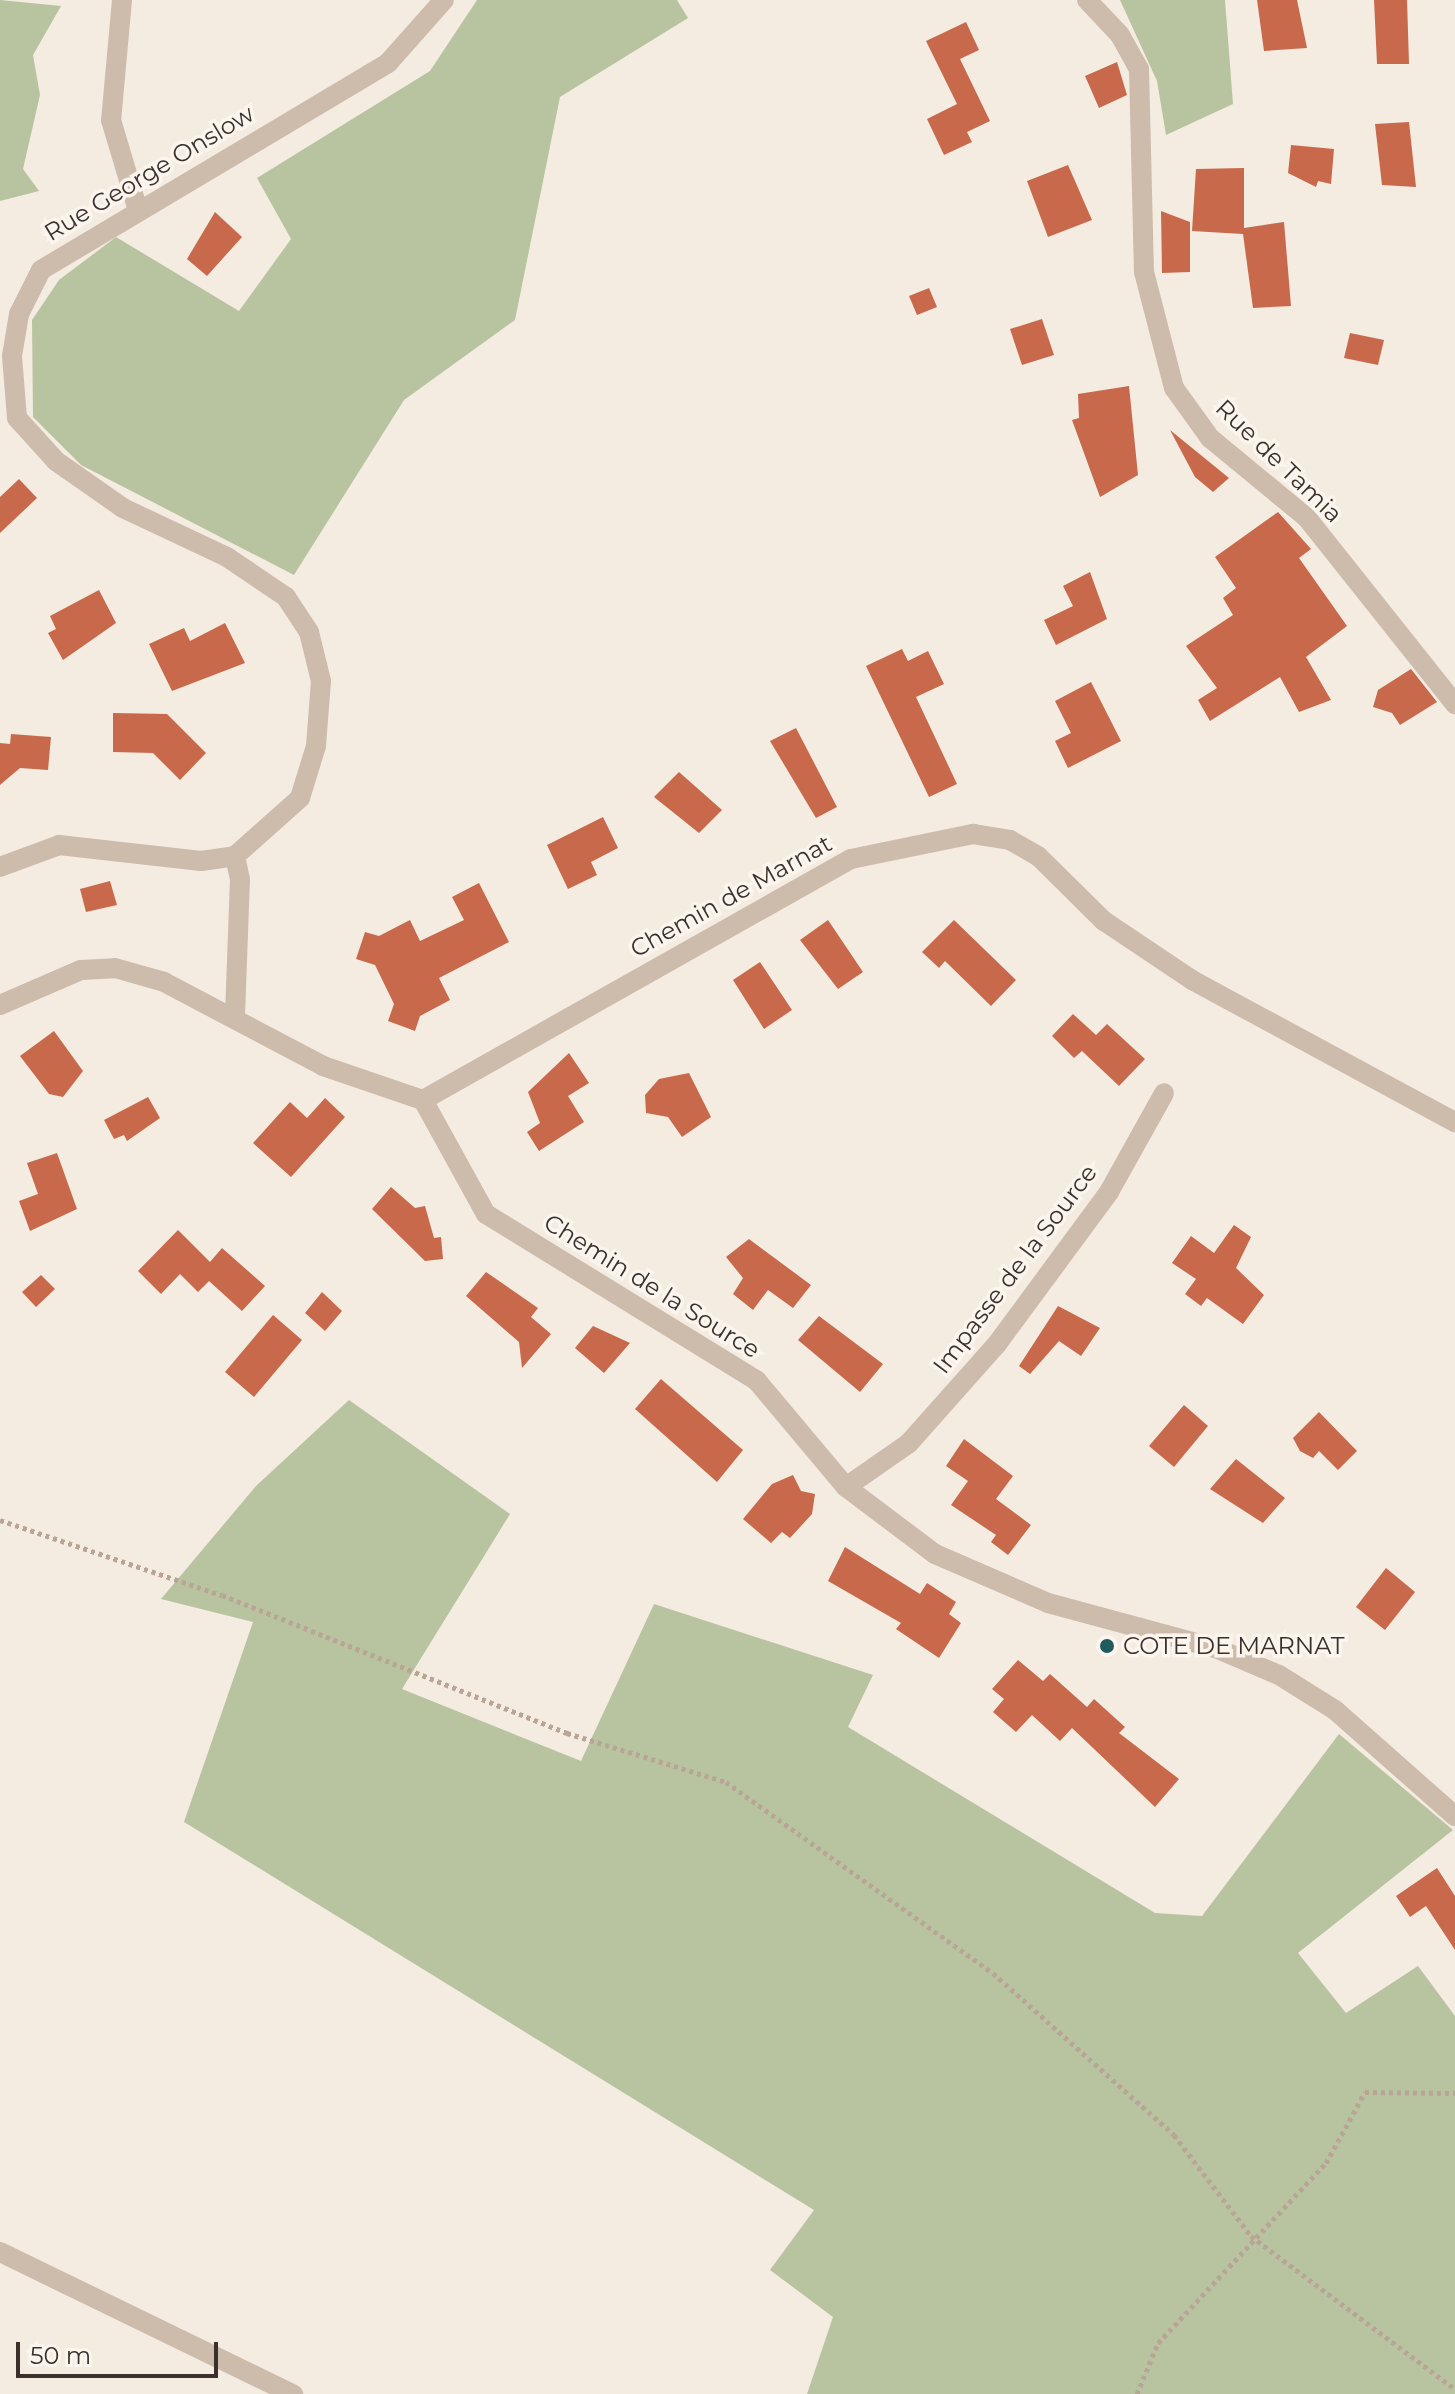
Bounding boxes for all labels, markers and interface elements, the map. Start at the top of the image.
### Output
street label: Rue George Onslow [39,99,259,247]
street label: Rue de Tamia [1210,393,1348,529]
street label: Chemin de Marnat [625,829,837,963]
street label: Impasse de la Source [927,1159,1103,1379]
street label: Chemin de la Source [539,1208,765,1364]
place label: COTE DE MARNAT [1123,1632,1344,1660]
marker: COTE DE MARNAT [1098,1637,1116,1655]
scale bar [20,2326,222,2376]
text: 50 m [30,2341,91,2370]

